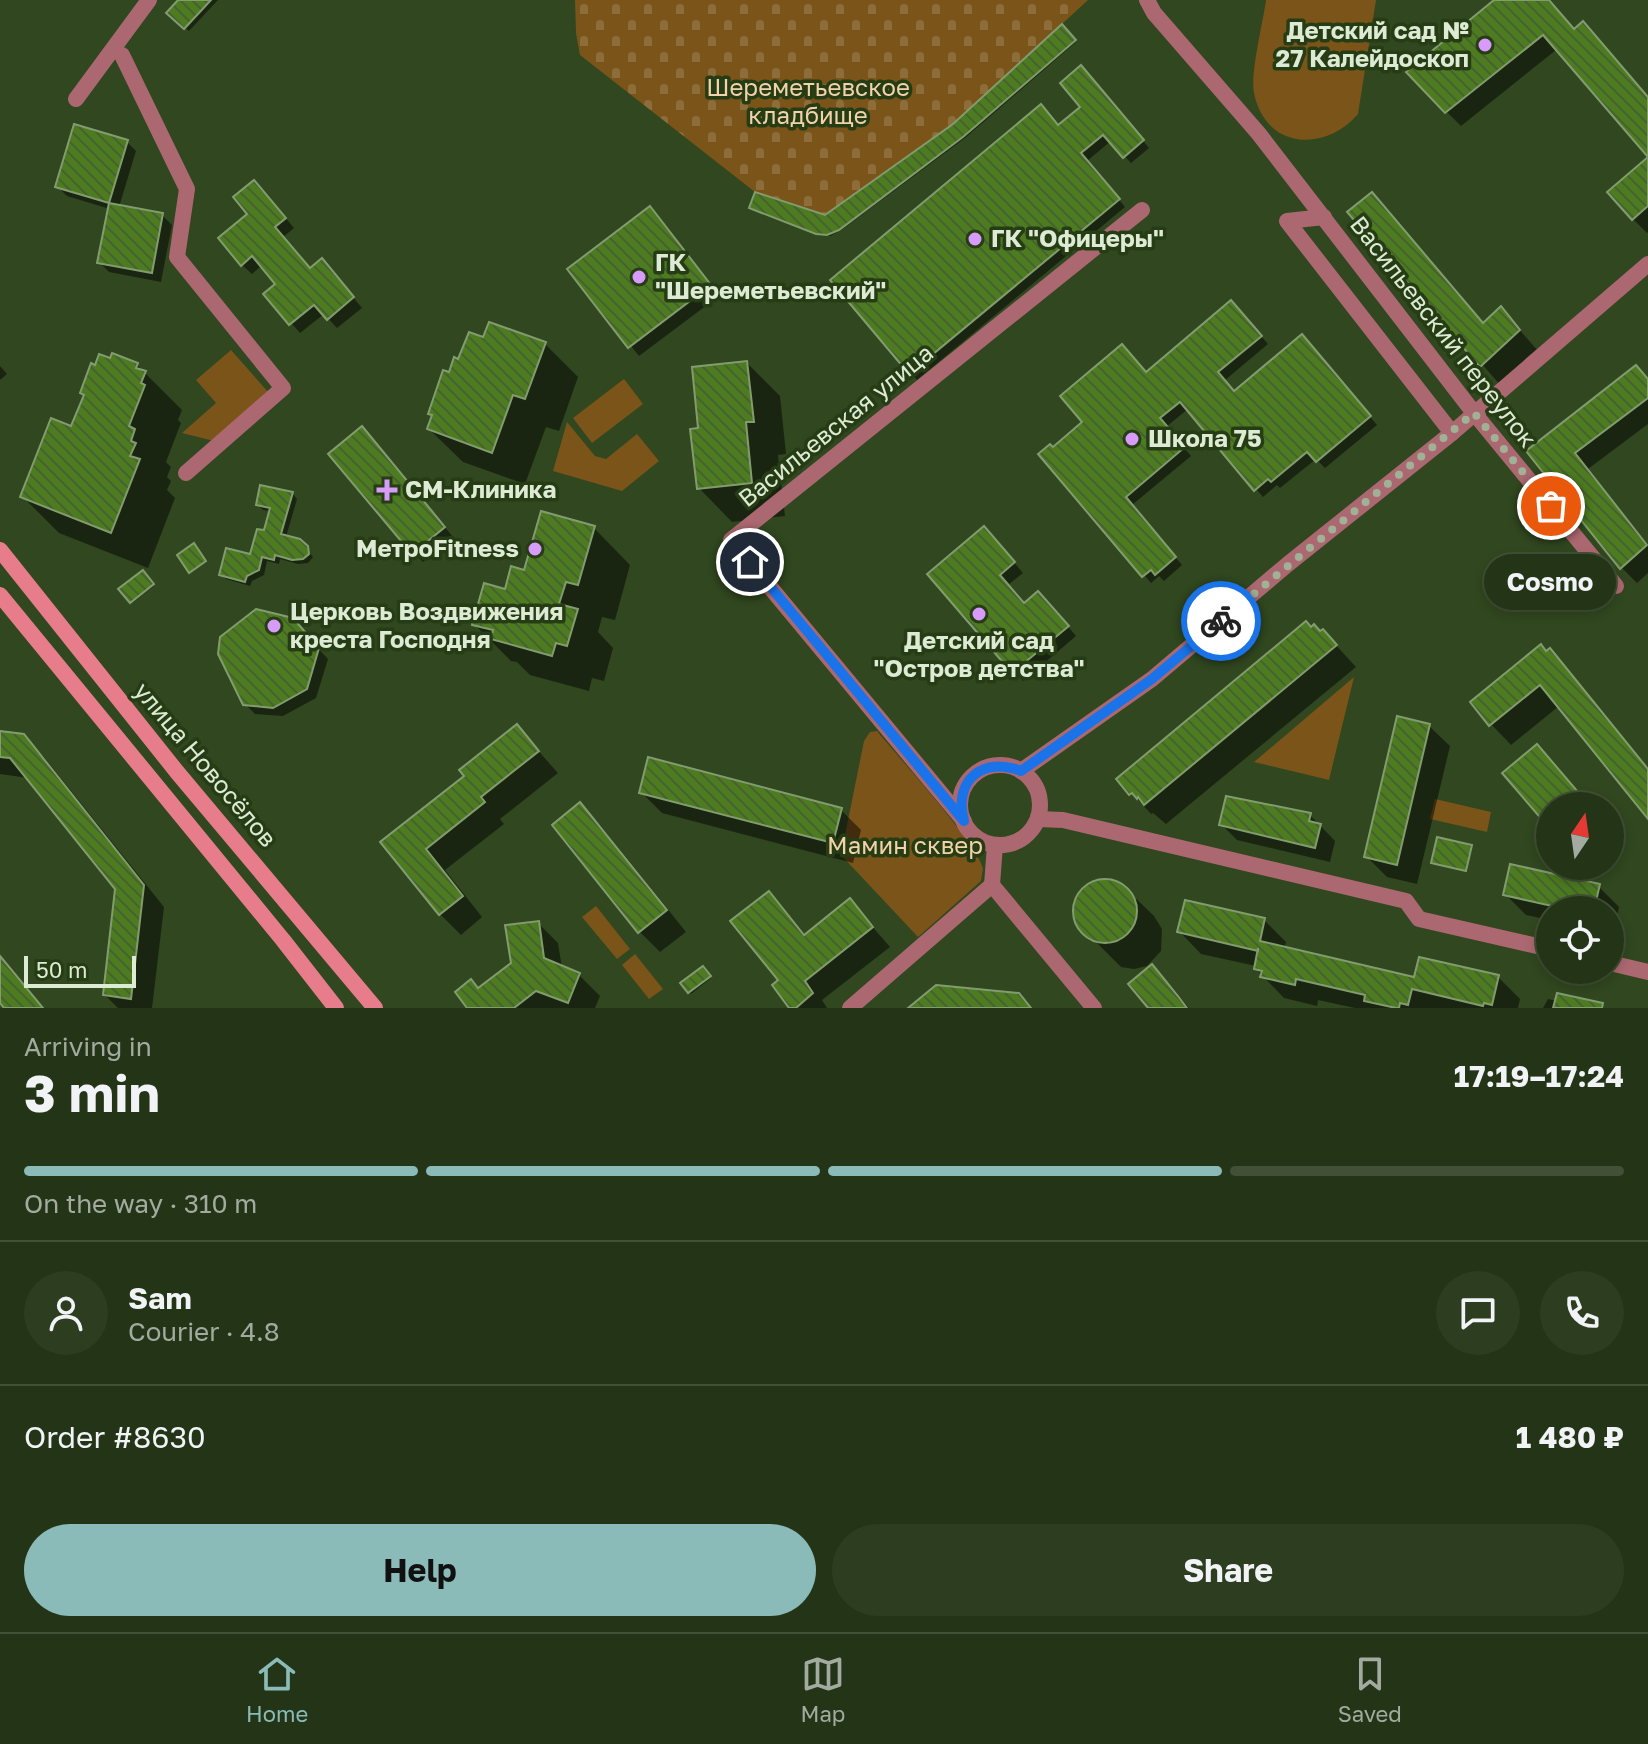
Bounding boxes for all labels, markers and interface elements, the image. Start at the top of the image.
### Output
place label: Детский сад № 27 Калейдоскоп [1276,15,1469,72]
marker: Детский сад № 27 Калейдоскоп [1476,36,1494,54]
park label: Шереметьевское кладбище [706,72,910,129]
street label: Васильевский переулок [1345,210,1544,453]
place label: ГК "Офицеры" [991,223,1164,252]
marker: ГК "Офицеры" [966,230,984,248]
place label: ГК "Шереметьевский" [655,247,886,304]
marker: ГК "Шереметьевский" [630,268,648,286]
street label: Васильевская улица [732,337,938,512]
place label: Школа 75 [1148,423,1262,452]
marker: Школа 75 [1123,430,1141,448]
pin [1517,472,1585,540]
place label: СМ-Клиника [405,474,557,503]
marker: СМ-Клиника [376,479,398,501]
icon: bag [1529,484,1573,528]
pin [716,528,784,596]
place label: МетроFitness [356,533,519,562]
marker: МетроFitness [526,540,544,558]
icon: home [728,540,772,584]
callout: Cosmo [1485,554,1617,610]
text: Cosmo [1507,566,1593,597]
courier [1181,581,1261,661]
place label: Церковь Воздвижения креста Господня [290,596,563,653]
icon: bike [1199,599,1243,643]
marker: Детский сад "Остров детства" [970,605,988,623]
marker: Церковь Воздвижения креста Господня [265,617,283,635]
place label: Детский сад "Остров детства" [874,625,1084,682]
street label: улица Новосёлов [129,676,283,852]
north arrow [1536,792,1624,880]
map controls [1536,792,1624,984]
park label: Мамин сквер [827,830,983,859]
button: locate [1536,896,1624,984]
scale bar [24,952,136,988]
text: 50 m [36,956,87,983]
text: Arriving in [24,1031,152,1062]
text: 17:19–17:24 [1454,1058,1624,1094]
text: 3 min [24,1061,160,1123]
text: On the way · 310 m [24,1188,257,1219]
button: person [24,1271,108,1355]
button: chat [1436,1271,1520,1355]
button: phone [1540,1271,1624,1355]
text: Sam [128,1280,192,1316]
text: Courier · 4.8 [128,1316,280,1347]
text: Order #8630 [24,1419,206,1455]
text: 1 480 ₽ [1516,1419,1624,1455]
button: Help [24,1524,816,1616]
button: Share [832,1524,1624,1616]
tab: Home [246,1652,308,1727]
tab: Map [801,1652,845,1727]
tab: Saved [1338,1652,1402,1727]

